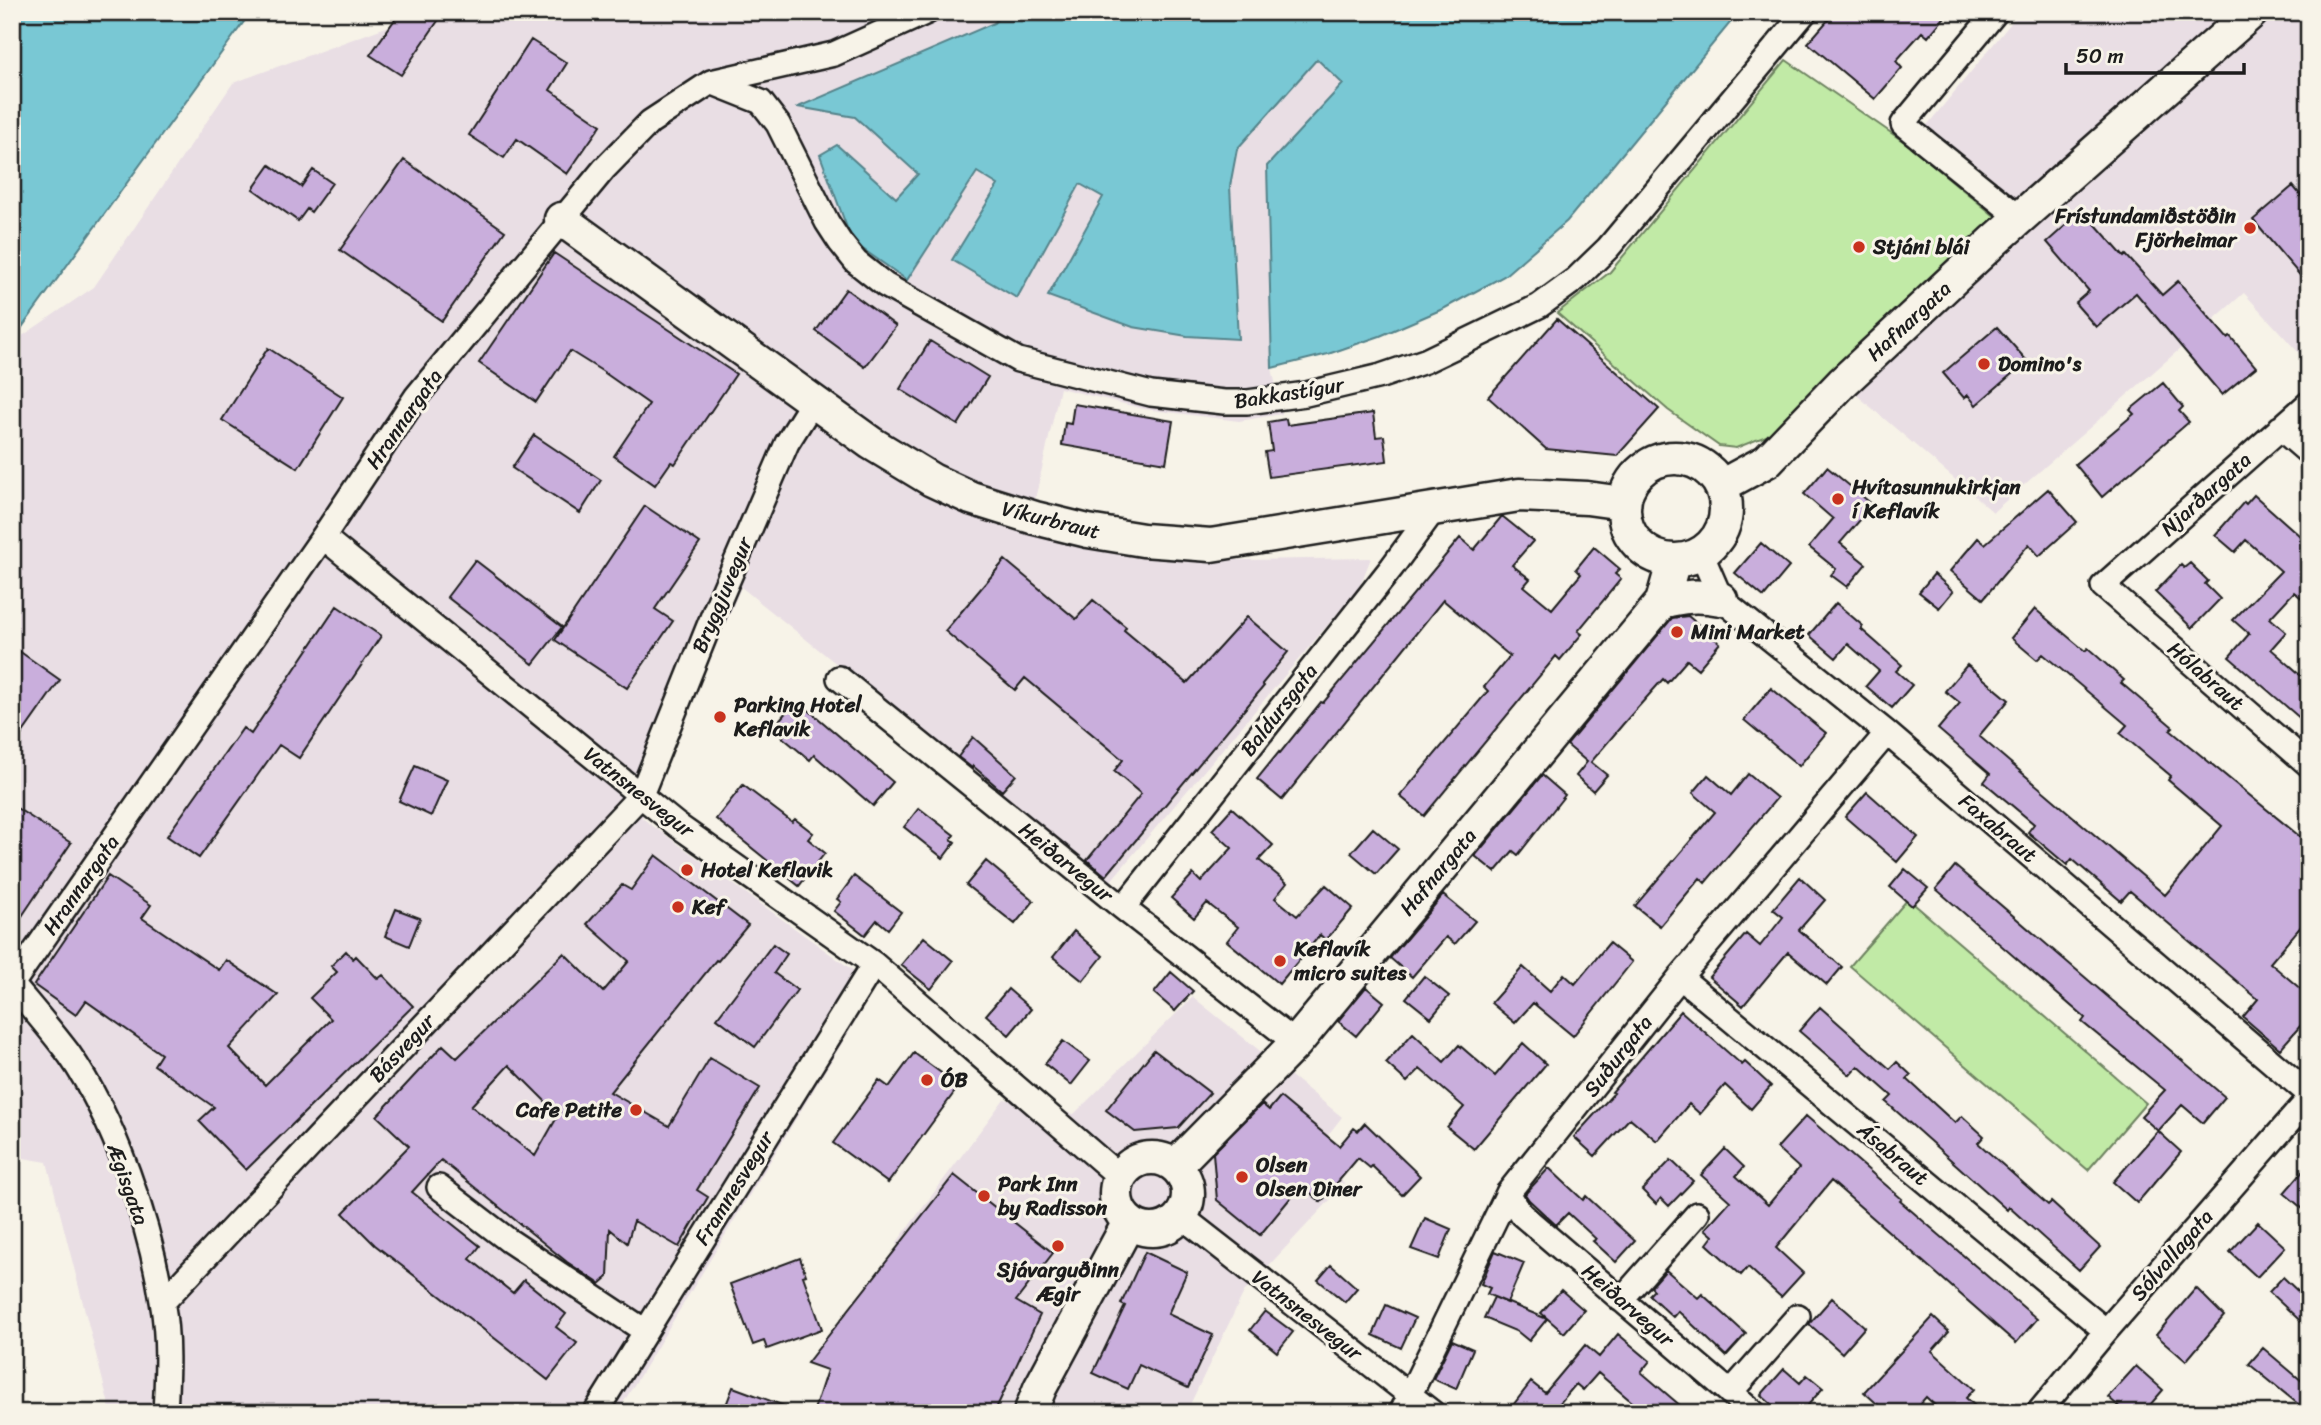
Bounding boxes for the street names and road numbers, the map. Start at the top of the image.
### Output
street label: Hafnargata [1857,271,1961,371]
street label: Hrannargata [355,360,453,477]
street label: Bakkastígur [1231,365,1348,420]
street label: Njarðargata [2151,442,2261,546]
street label: Víkurbraut [998,489,1104,551]
street label: Bryggjuvegur [680,530,764,659]
street label: Hólabraut [2158,631,2254,721]
street label: Baldursgata [1230,654,1328,765]
street label: Vatnsnesvegur [575,736,704,849]
street label: Faxabraut [1950,783,2046,873]
street label: Heiðarvegur [1010,811,1123,913]
street label: Hafnargata [1389,819,1487,925]
street label: Hrannargata [32,826,130,943]
street label: Básvegur [359,1003,446,1092]
street label: Suðurgata [1573,1006,1663,1106]
street label: Ásabraut [1848,1112,1938,1196]
street label: Framnesvegur [684,1122,785,1253]
street label: Ægisgata [95,1137,161,1231]
street label: Sólvallagata [2121,1200,2224,1310]
street label: Heiðarvegur [1573,1253,1684,1358]
street label: Vatnsnesvegur [1243,1259,1372,1372]

